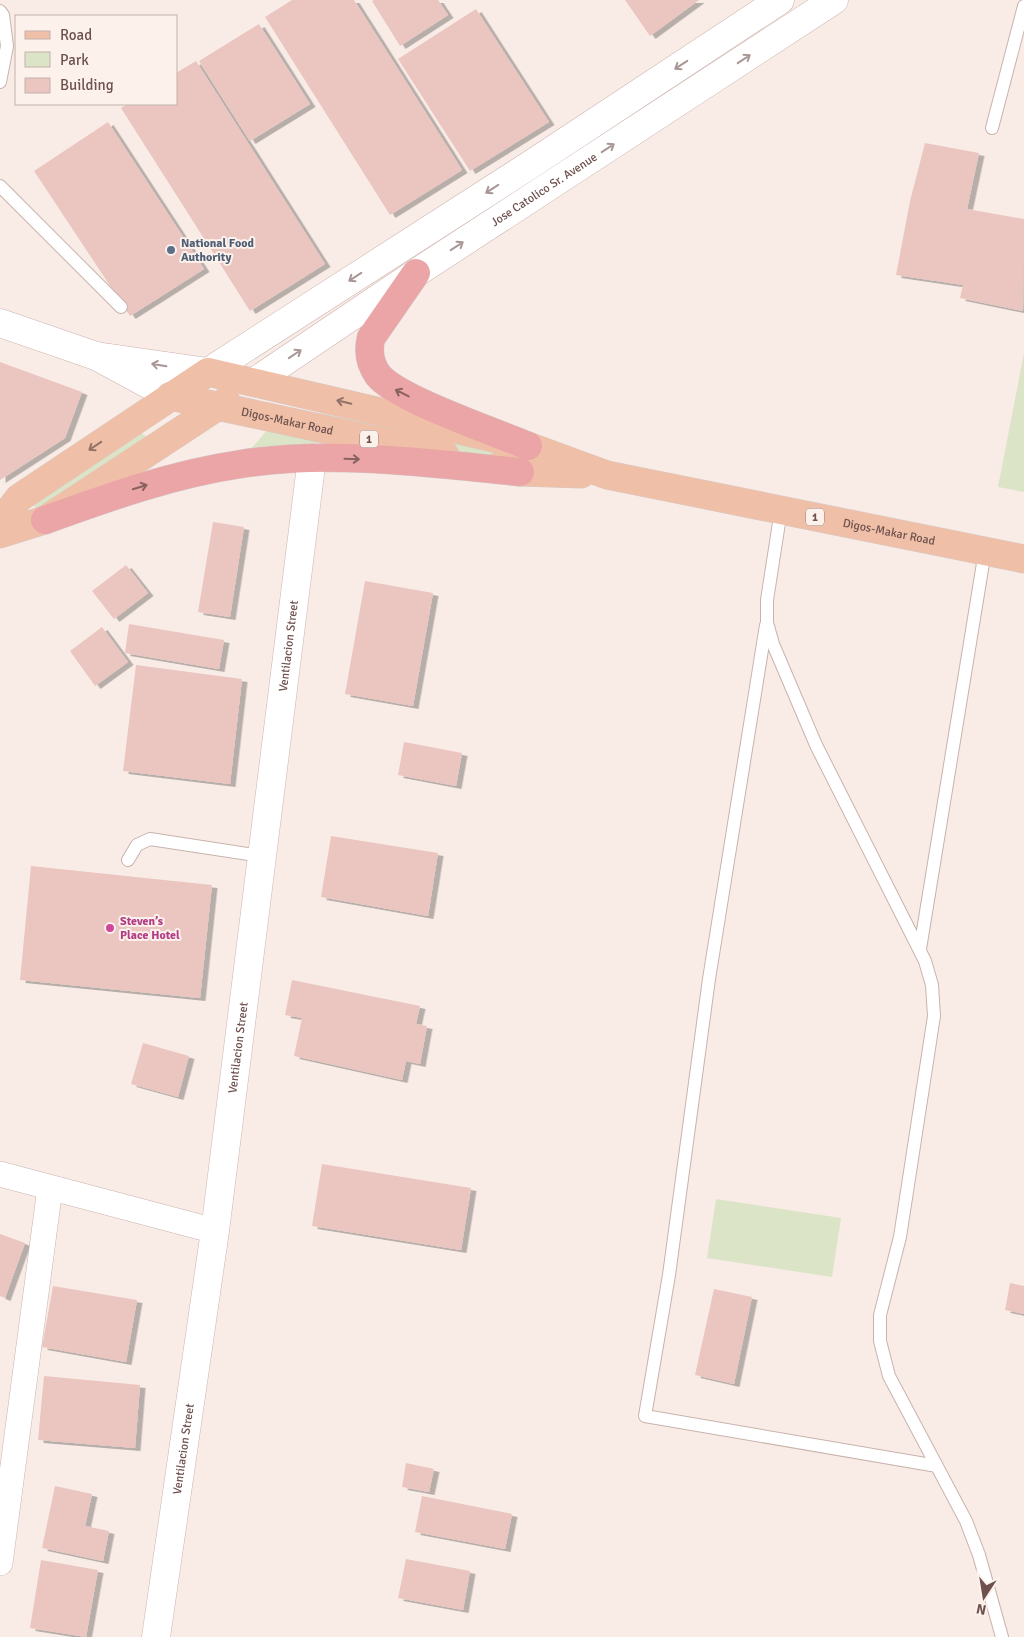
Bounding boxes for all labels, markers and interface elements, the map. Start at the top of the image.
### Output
legend [15,15,178,105]
text: Road [60,26,92,44]
text: Park [60,51,89,69]
one-way arrow [736,54,750,64]
one-way arrow [674,61,688,71]
text: Building [60,76,114,94]
one-way arrow [600,142,614,152]
street label: Jose Catolico Sr. Avenue [488,150,600,230]
one-way arrow [486,184,500,194]
place label: National Food Authority [181,236,254,265]
one-way arrow [449,241,463,251]
marker: National Food Authority [165,244,177,256]
one-way arrow [349,272,363,282]
one-way arrow [288,349,302,360]
one-way arrow [152,360,168,370]
one-way arrow [395,388,410,397]
one-way arrow [336,397,352,406]
street label: Digos-Makar Road [240,404,335,439]
road number: 1 [360,430,378,448]
one-way arrow [88,442,102,452]
one-way arrow [344,454,360,463]
one-way arrow [132,482,148,492]
road number: 1 [806,508,824,526]
street label: Digos-Makar Road [841,516,936,549]
street label: Ventilacion Street [276,599,302,692]
place label: Steven’s Place Hotel [120,914,180,943]
marker: Steven’s Place Hotel [104,922,116,934]
street label: Ventilacion Street [225,1001,252,1094]
street label: Ventilacion Street [170,1403,198,1496]
north arrow [959,1572,1009,1622]
text: N [975,1600,988,1619]

